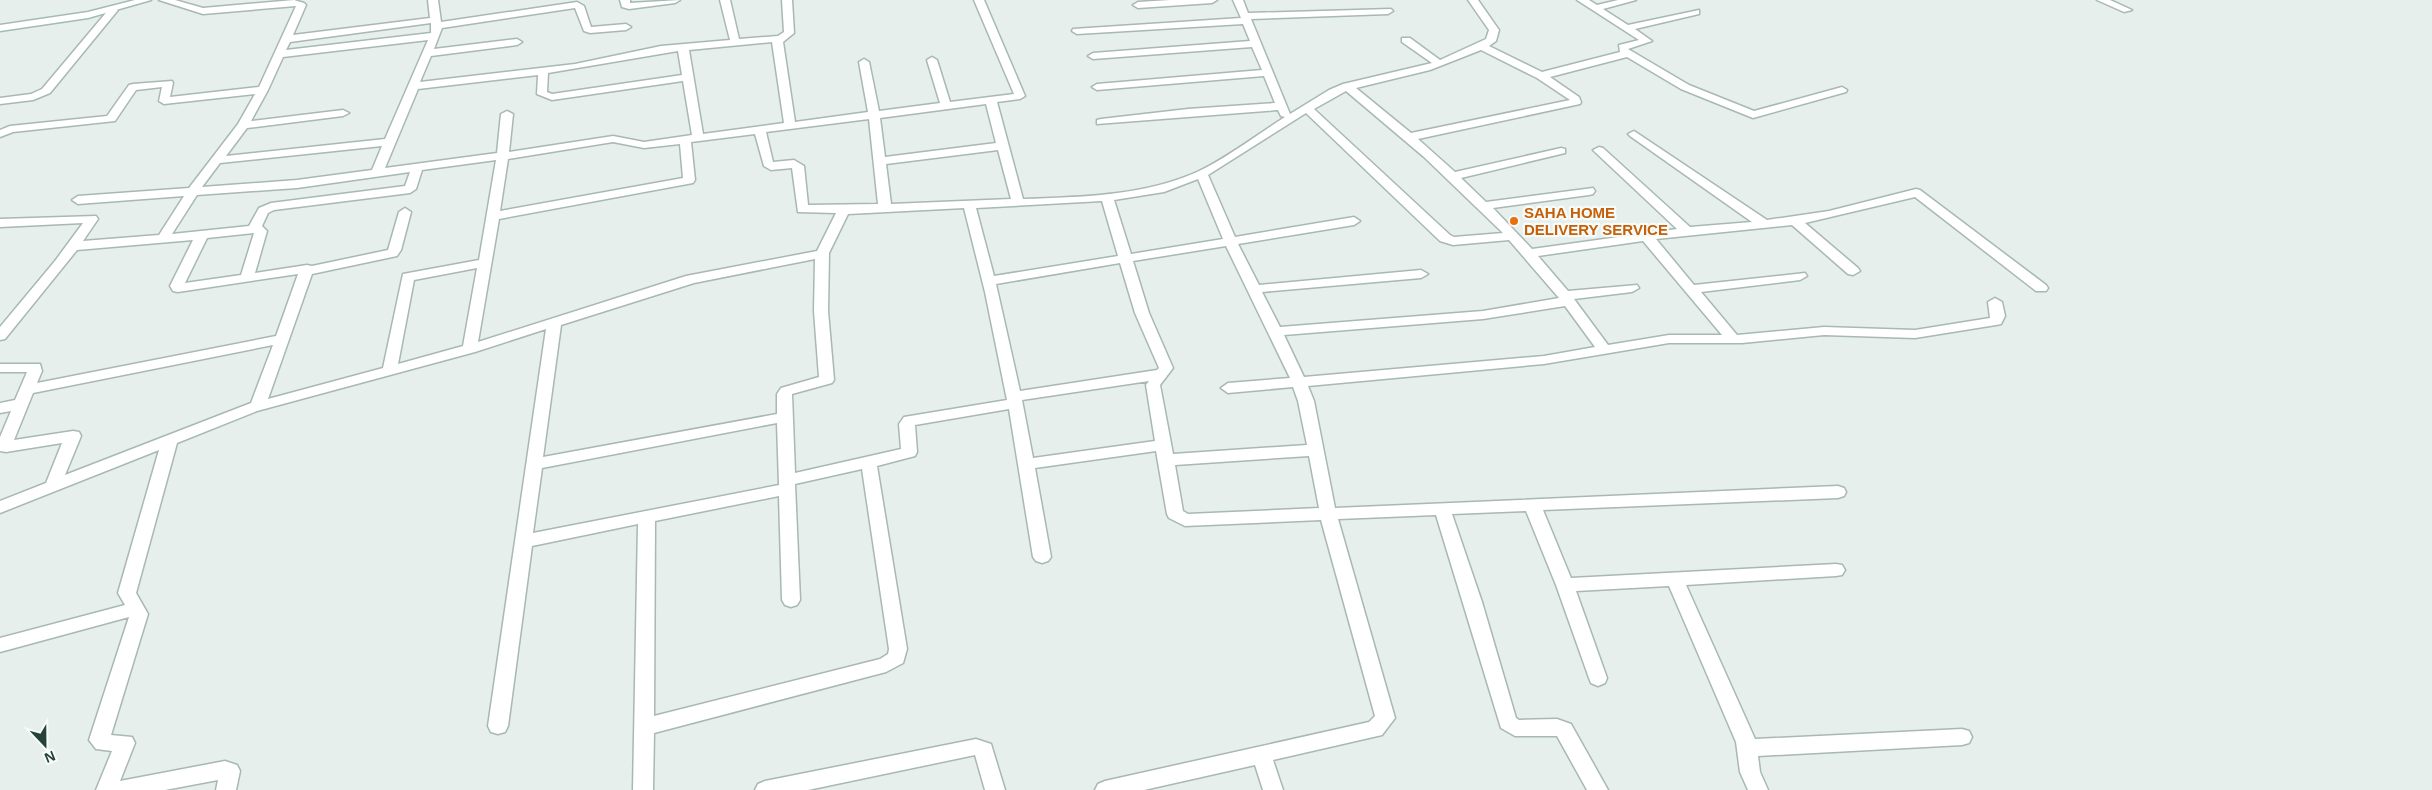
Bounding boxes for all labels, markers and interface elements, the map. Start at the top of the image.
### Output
place label: SAHA HOME DELIVERY SERVICE [1524,204,1668,238]
marker: SAHA HOME DELIVERY SERVICE [1508,215,1520,227]
north arrow [20,720,70,770]
text: N [42,748,58,766]

